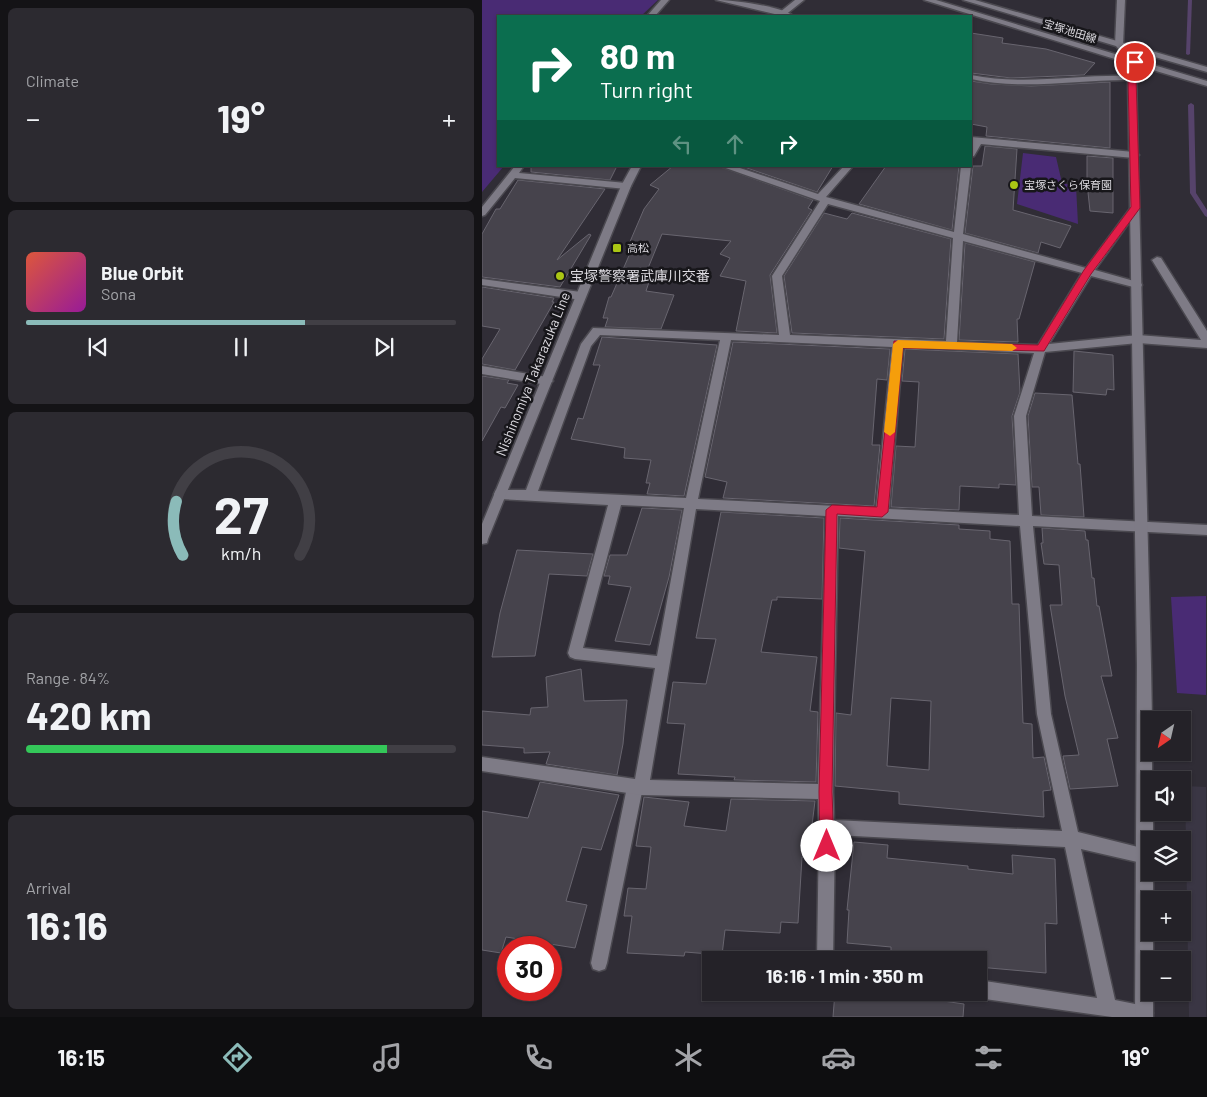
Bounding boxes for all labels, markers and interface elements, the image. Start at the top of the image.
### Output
street label: 宝塚池田線 [1042,16,1098,45]
text: 80 m [600,34,675,76]
icon: right [517,35,582,100]
pin [1114,41,1156,83]
icon: arrive [1121,48,1149,76]
text: Climate [26,71,79,90]
text: Turn right [600,76,693,102]
text: 19° [217,95,265,141]
text: − [26,101,40,135]
text: + [442,101,456,135]
icon: left [668,130,696,158]
icon: ahead [721,130,749,158]
icon: right [774,130,802,158]
place label: 宝塚さくら保育園 [1024,178,1112,191]
marker: 宝塚さくら保育園 [1008,179,1020,191]
place label: 高松 [627,241,649,254]
marker: 高松 [611,242,623,254]
text: Blue Orbit [101,261,184,284]
place label: 宝塚警察署武庫川交番 [570,267,710,284]
marker: 宝塚警察署武庫川交番 [554,270,566,282]
text: Sona [101,284,136,303]
street label: Nishinomiya Takarazuka Line [492,289,573,458]
icon: previous [84,333,112,361]
icon: pause [227,333,255,361]
icon: next [370,333,398,361]
text: 27 [214,482,269,544]
text: km/h [221,542,261,564]
text: Range · 84% [26,668,110,687]
text: 420 km [26,692,152,738]
north arrow [1141,711,1191,761]
map controls [1141,711,1191,1001]
button: sound [1141,771,1191,821]
position arrow [800,819,852,871]
button: layers [1141,831,1191,881]
text: Arrival [26,878,71,897]
button: + [1141,891,1191,941]
text: 16:16 [26,902,108,948]
speed limit sign: 30 [497,936,562,1001]
button: − [1141,951,1191,1001]
text: 16:16 · 1 min · 350 m [766,964,923,987]
icon: directions [220,1040,255,1075]
icon: music [370,1040,405,1075]
icon: phone [521,1040,556,1075]
icon: climate [671,1040,706,1075]
icon: car [821,1040,856,1075]
icon: filters [971,1040,1006,1075]
text: 16:15 [58,1044,105,1070]
text: 19° [1122,1044,1149,1070]

